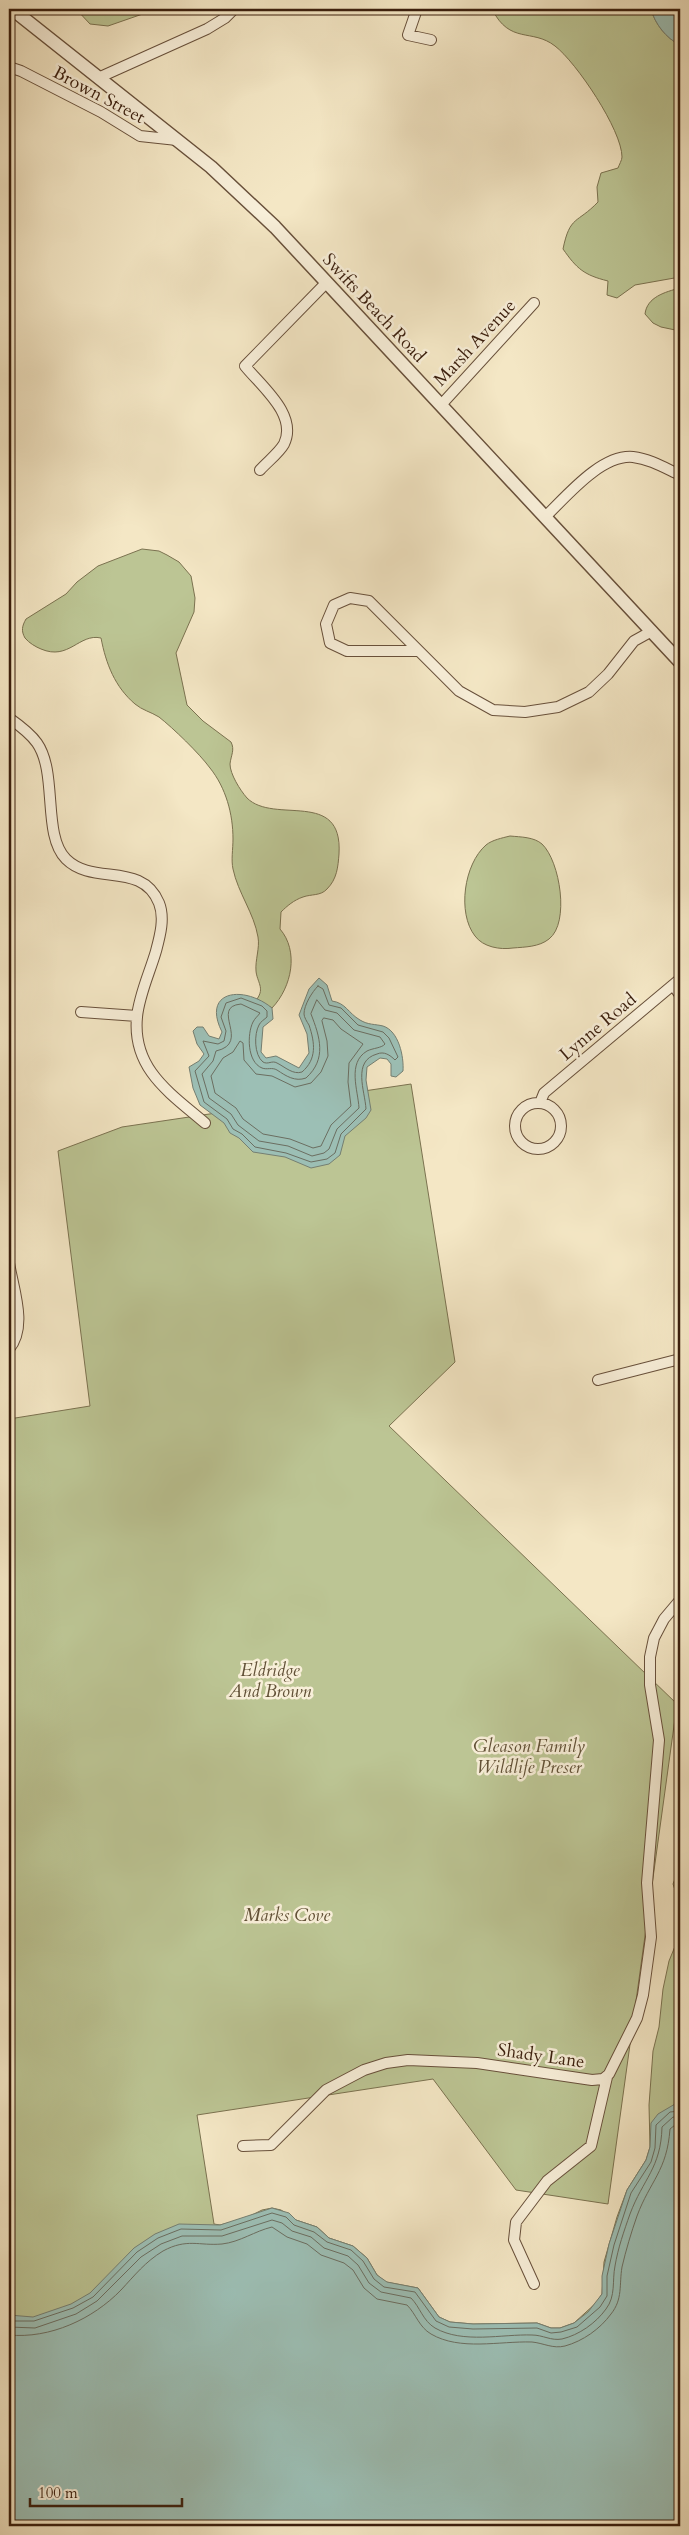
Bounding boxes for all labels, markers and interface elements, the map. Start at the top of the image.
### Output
street label: Brown Street [48,60,150,130]
street label: Swifts Beach Road [317,248,432,368]
street label: Marsh Avenue [428,294,522,392]
street label: Lynne Road [554,987,642,1067]
park label: Eldridge And Brown [228,1658,311,1704]
park label: Gleason Family Wildlife Preser [473,1734,585,1780]
park label: Marks Cove [244,1903,331,1928]
street label: Shady Lane [496,2038,586,2074]
scale bar [30,2475,182,2507]
text: 100 m [38,2483,78,2503]

